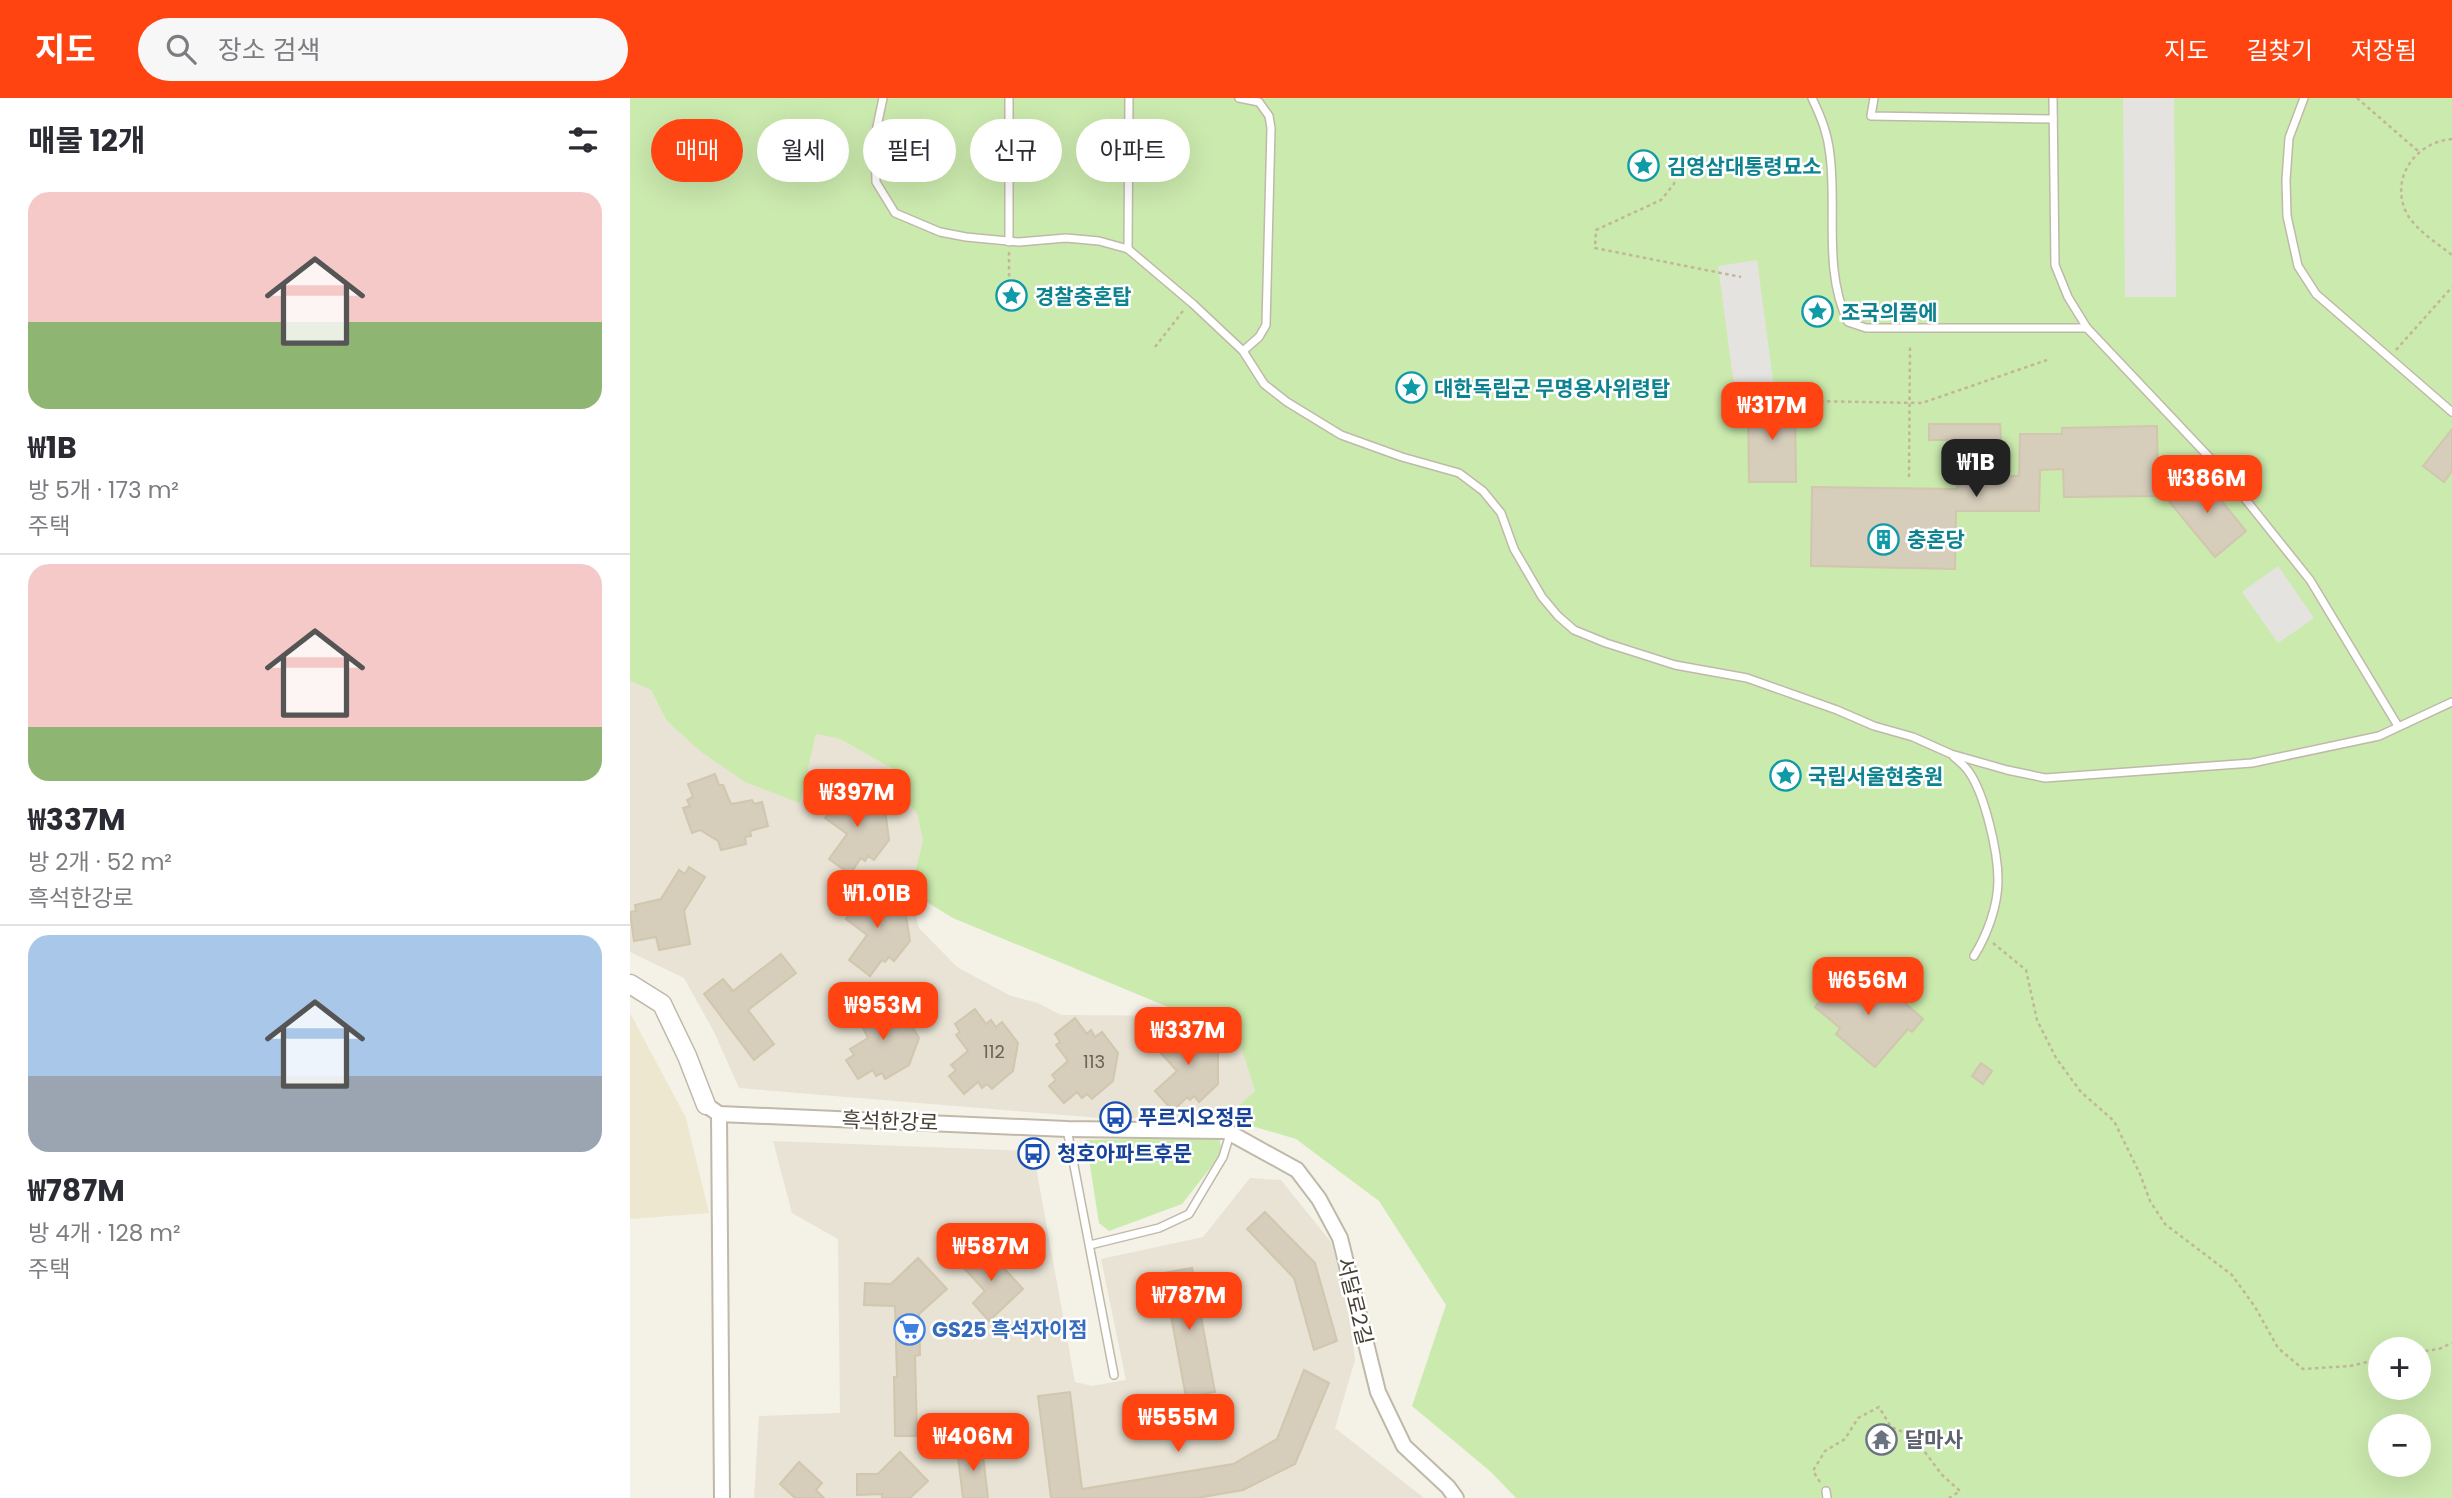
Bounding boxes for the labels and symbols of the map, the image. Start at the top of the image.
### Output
place icon: 김영삼대통령묘소 [1627,149,1661,183]
place label: 김영삼대통령묘소 [1667,152,1822,181]
place icon: 경찰충혼탑 [995,279,1029,313]
place label: 경찰충혼탑 [1035,282,1132,311]
place icon: 조국의품에 [1801,295,1835,329]
place label: 조국의품에 [1841,298,1938,327]
place icon: 대한독립군 무명용사위령탑 [1394,371,1428,405]
place label: 대한독립군 무명용사위령탑 [1434,374,1670,403]
pin: ₩317M [1723,382,1821,442]
pin: ₩1B [1942,440,2010,499]
pin: ₩386M [2158,456,2256,515]
building icon: 충혼당 [1867,522,1901,556]
place label: 충혼당 [1907,525,1965,554]
place icon: 국립서울현충원 [1768,759,1802,793]
place label: 국립서울현충원 [1808,762,1943,791]
pin: ₩397M [808,770,906,829]
pin: ₩1.01B [820,870,934,930]
pin: ₩656M [1819,958,1917,1017]
pin: ₩953M [834,982,932,1042]
pin: ₩337M [1139,1007,1237,1067]
house number: 112 [983,1039,1005,1064]
house number: 113 [1083,1049,1105,1074]
bus stop icon: 푸르지오정문 [1098,1100,1132,1134]
place label: 푸르지오정문 [1138,1103,1254,1132]
street label: 흑석한강로 [841,1105,939,1137]
bus stop icon: 청호아파트후문 [1017,1136,1051,1170]
place label: 청호아파트후문 [1057,1139,1192,1168]
pin: ₩587M [942,1224,1040,1283]
street label: 서달로2길 [1330,1254,1380,1348]
pin: ₩787M [1140,1272,1238,1332]
supermarket icon: GS25 흑석자이점 [892,1312,926,1346]
place label: GS25 흑석자이점 [932,1315,1088,1344]
pin: ₩555M [1129,1394,1227,1454]
pin: ₩406M [924,1414,1022,1473]
temple icon: 달마사 [1865,1422,1899,1456]
place label: 달마사 [1905,1425,1963,1454]

